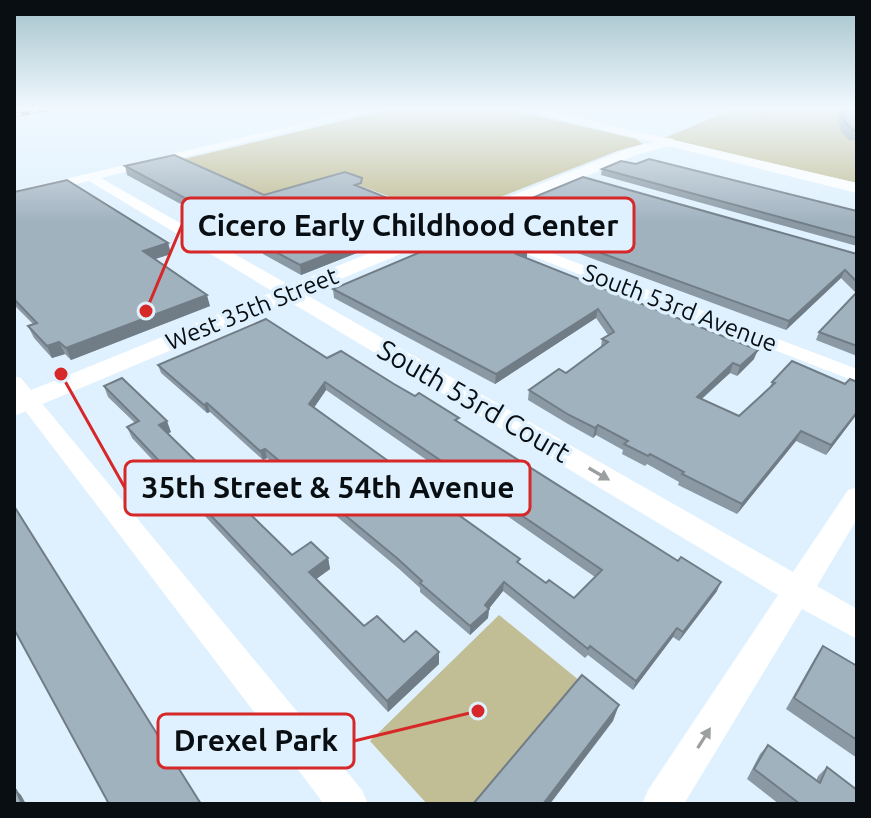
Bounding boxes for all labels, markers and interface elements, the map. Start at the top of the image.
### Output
callout: Cicero Early Childhood Center [182,198,634,252]
text: Cicero Early Childhood Center [198,208,619,242]
street label: South 53rd Avenue [579,258,781,357]
street label: West 35th Street [162,262,342,355]
street label: South 53rd Court [373,333,576,468]
callout: 35th Street & 54th Avenue [125,461,530,515]
one-way arrow [588,467,610,481]
text: 35th Street & 54th Avenue [142,470,514,504]
callout: Drexel Park [158,714,354,768]
text: Drexel Park [174,723,338,757]
one-way arrow [696,727,710,749]

